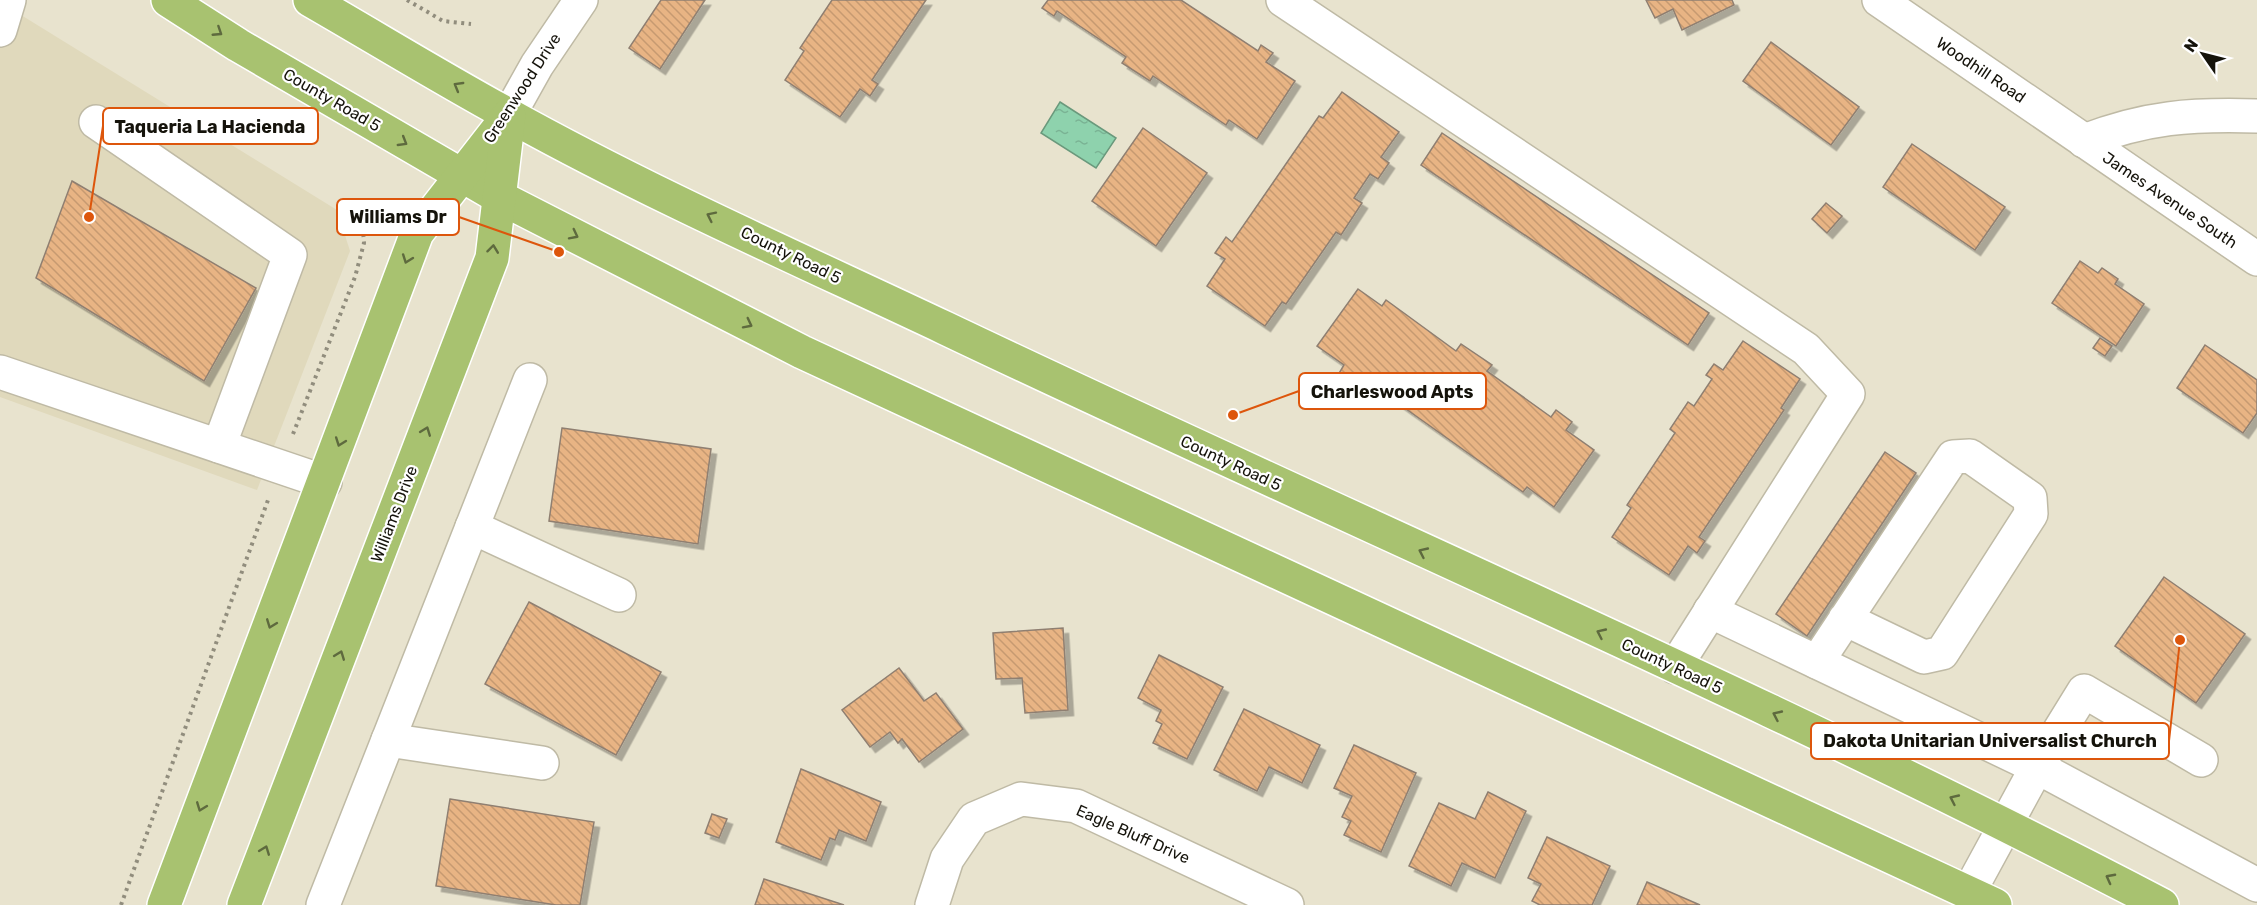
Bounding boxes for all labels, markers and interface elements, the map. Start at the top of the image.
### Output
one-way arrow [211,24,222,35]
north arrow [2173,24,2233,84]
street label: Greenwood Drive [479,29,565,147]
street label: Woodhill Road [1933,33,2029,107]
text: N [2180,36,2202,56]
street label: County Road 5 [280,65,384,135]
one-way arrow [454,82,464,93]
callout: Taqueria La Hacienda [103,108,318,144]
text: Taqueria La Hacienda [115,116,305,138]
one-way arrow [397,135,407,146]
street label: James Avenue South [2099,148,2241,252]
callout: Williams Dr [337,199,459,235]
text: Williams Dr [349,206,447,228]
one-way arrow [706,212,717,224]
street label: County Road 5 [738,223,844,287]
one-way arrow [568,228,579,239]
one-way arrow [487,244,499,253]
one-way arrow [402,253,415,264]
one-way arrow [742,317,752,328]
callout: Charleswood Apts [1299,373,1486,409]
text: Charleswood Apts [1311,381,1473,403]
one-way arrow [419,426,431,437]
street label: County Road 5 [1178,431,1284,495]
one-way arrow [334,436,347,447]
street label: Williams Drive [367,463,421,565]
one-way arrow [1419,547,1430,559]
one-way arrow [265,619,278,629]
one-way arrow [1596,628,1607,640]
street label: County Road 5 [1619,634,1725,698]
one-way arrow [333,650,345,661]
one-way arrow [1773,711,1784,723]
callout: Dakota Unitarian Universalist Church [1811,723,2169,759]
text: Dakota Unitarian Universalist Church [1823,730,2157,752]
one-way arrow [1949,794,1960,806]
one-way arrow [196,800,208,811]
street label: Eagle Bluff Drive [1073,800,1193,868]
one-way arrow [258,846,270,857]
one-way arrow [2106,874,2116,885]

